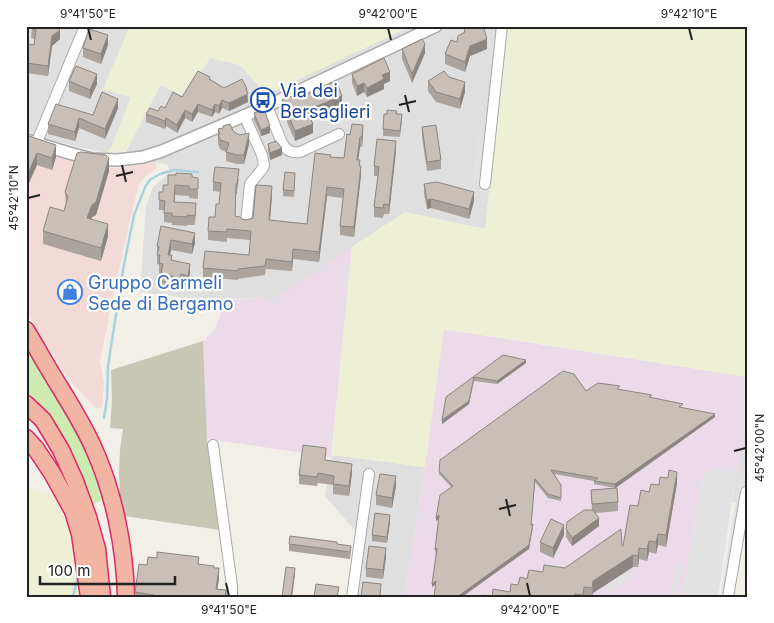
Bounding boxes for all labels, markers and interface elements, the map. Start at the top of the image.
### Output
text: 9°41'50"E [60,6,116,21]
text: 9°42'00"E [359,6,417,21]
text: 9°42'10"E [661,6,717,21]
place label: Via dei Bersaglieri [280,80,370,122]
bus stop icon: Via dei Bersaglieri [250,87,276,113]
text: 45°42'10"N [6,165,21,231]
place label: Gruppo Carmeli Sede di Bergamo [88,272,234,314]
shop icon: Gruppo Carmeli Sede di Bergamo [57,279,83,305]
text: 45°42'00"N [752,414,767,482]
scale bar [40,553,175,585]
text: 100 m [48,561,90,580]
text: 9°41'50"E [201,602,257,617]
text: 9°42'00"E [501,602,559,617]

